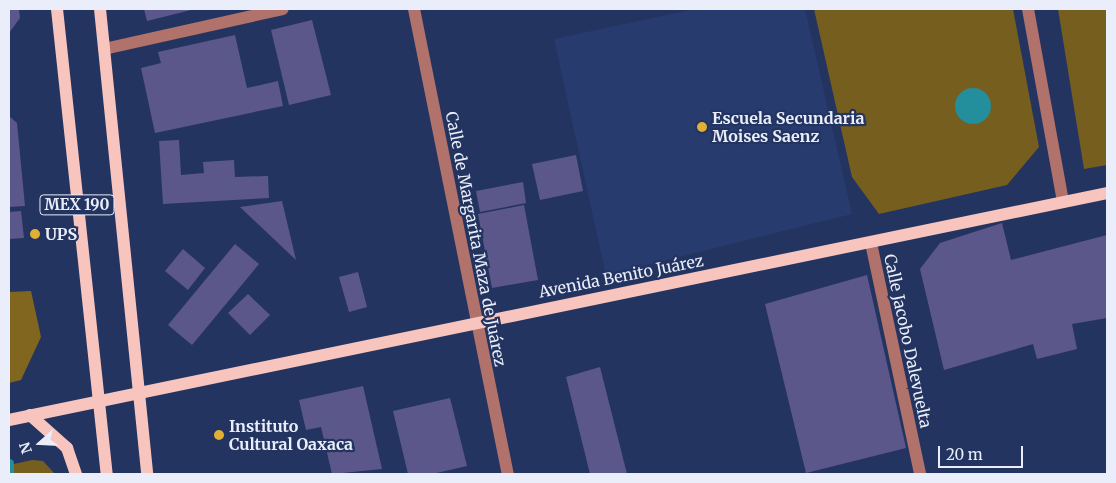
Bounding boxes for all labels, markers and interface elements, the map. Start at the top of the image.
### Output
place label: Escuela Secundaria Moises Saenz [712,108,864,146]
street label: Calle de Margarita Maza de Juárez [442,110,510,368]
marker: Escuela Secundaria Moises Saenz [696,121,708,133]
road number: MEX 190 [38,192,116,218]
place label: UPS [45,224,77,244]
marker: UPS [29,228,41,240]
street label: Avenida Benito Juárez [537,251,705,301]
street label: Calle Jacobo Dalevuelta [880,252,936,430]
place label: Instituto Cultural Oaxaca [229,416,353,454]
north arrow [15,418,65,468]
marker: Instituto Cultural Oaxaca [213,429,225,441]
scale bar [941,436,1026,468]
text: N [16,440,36,456]
text: 20 m [946,445,983,464]

